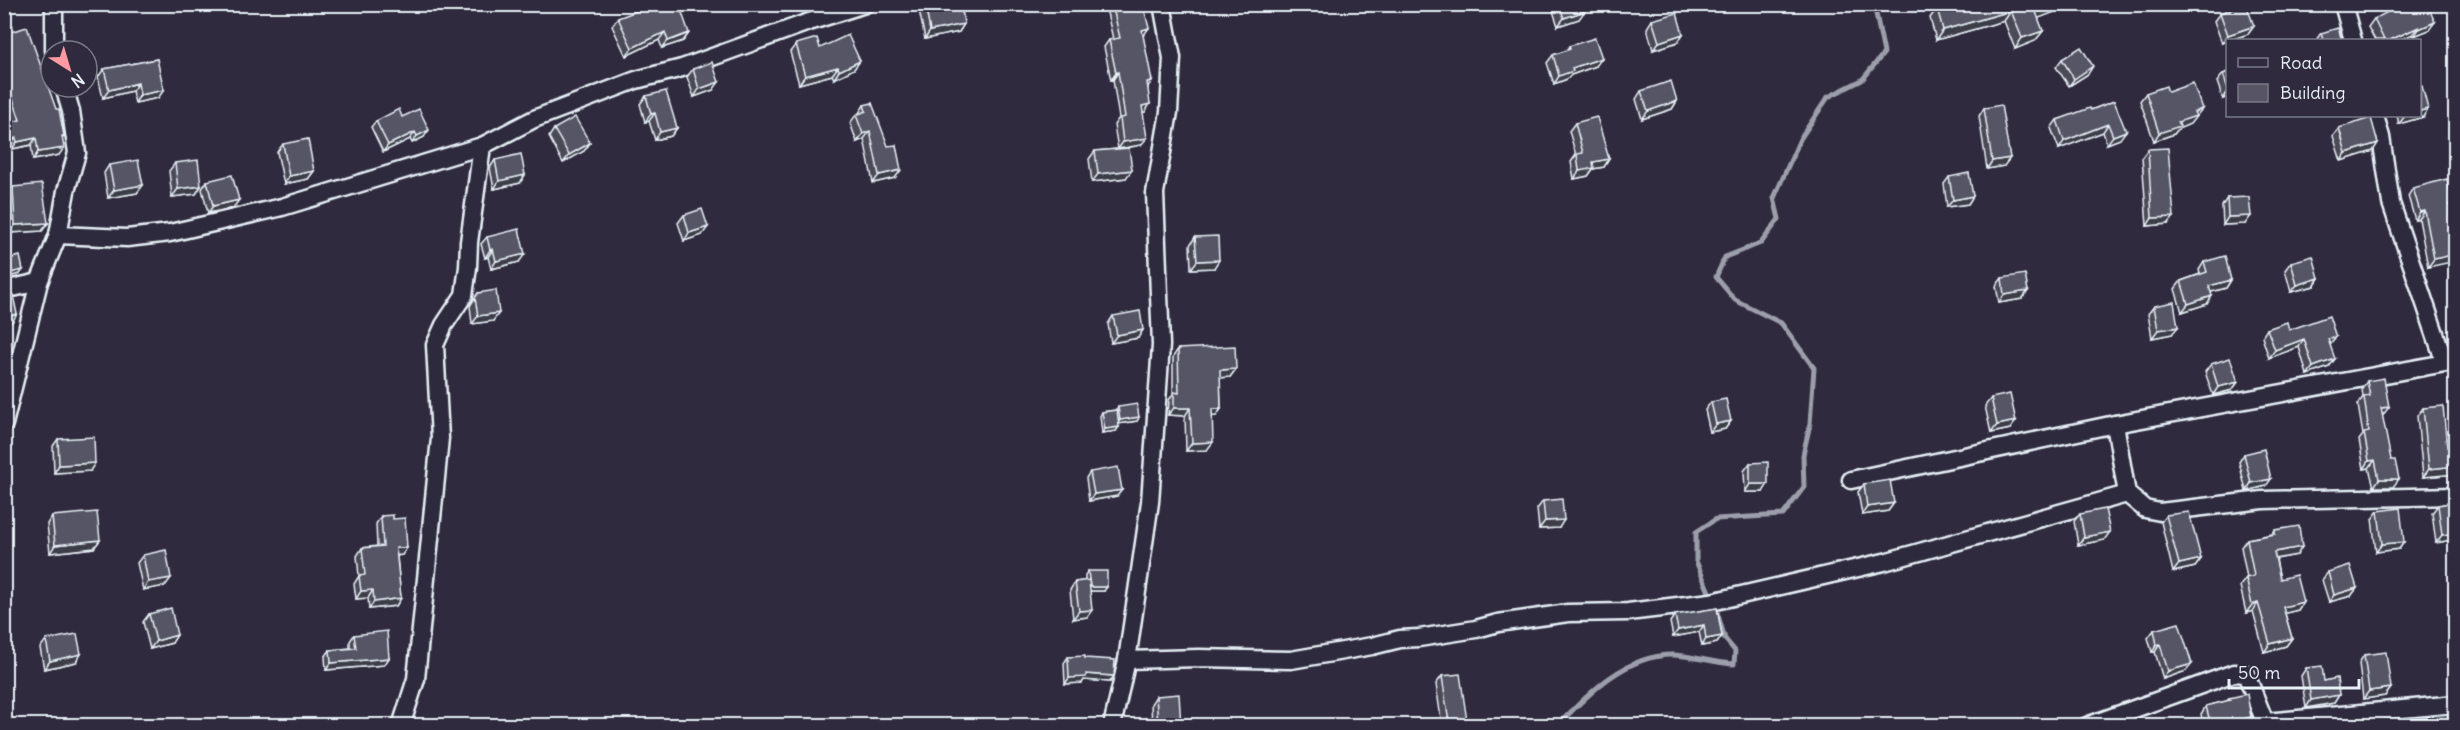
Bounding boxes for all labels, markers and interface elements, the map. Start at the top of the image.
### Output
north arrow [39,39,99,99]
legend [2226,39,2421,117]
text: Road [2280,51,2323,74]
text: N [68,70,88,92]
text: Building [2280,81,2345,104]
scale bar [2229,652,2360,690]
text: 50 m [2238,661,2280,684]

